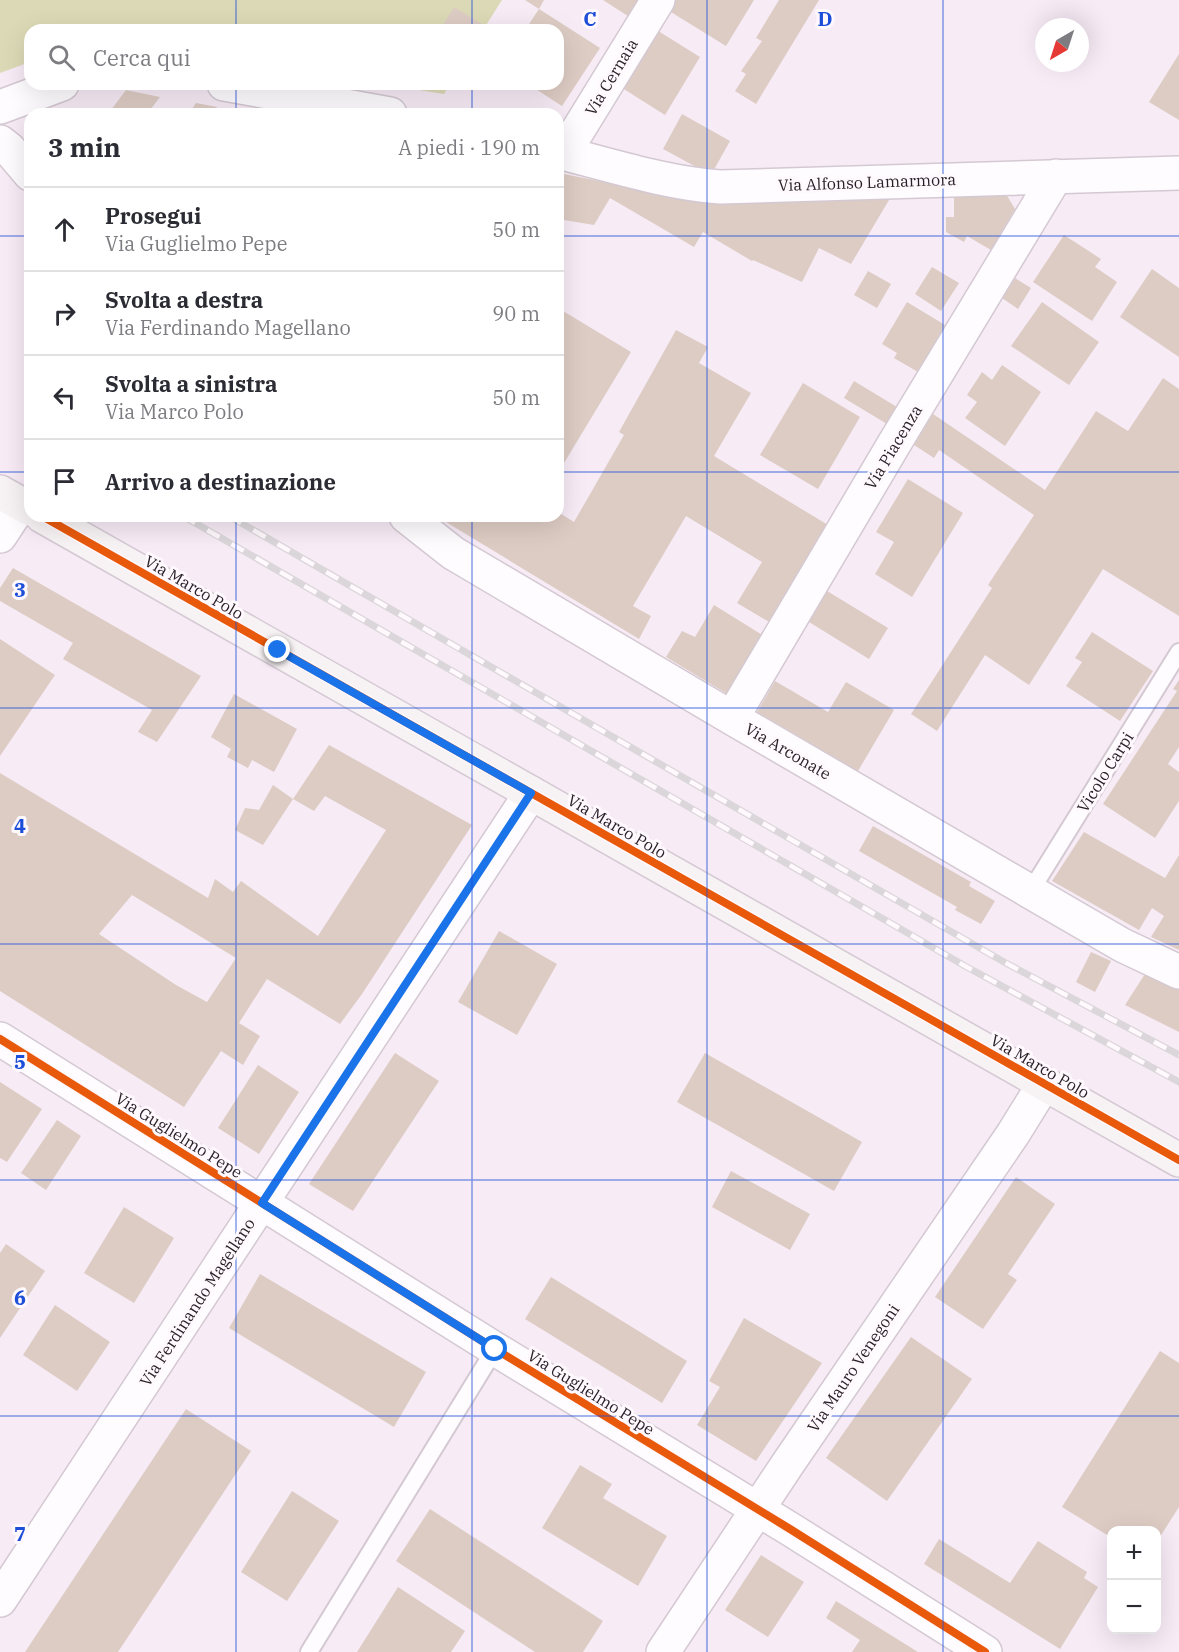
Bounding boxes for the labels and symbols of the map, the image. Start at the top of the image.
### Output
text: C [583,5,597,32]
text: D [817,5,833,32]
north arrow [1035,18,1089,72]
street label: Via Cernaia [580,35,642,119]
street label: Via Alfonso Lamarmora [778,169,957,195]
street label: Via Piacenza [860,401,926,493]
street label: Via Marco Polo [141,551,247,623]
text: 3 [14,576,26,603]
route end [264,636,290,662]
street label: Via Arconate [741,718,835,784]
street label: Vicolo Carpi [1072,728,1138,816]
street label: Via Marco Polo [564,790,670,862]
text: 4 [14,812,26,839]
street label: Via Marco Polo [987,1030,1093,1102]
text: 5 [14,1048,26,1075]
street label: Via Guglielmo Pepe [112,1088,246,1182]
street label: Via Ferdinando Magellano [135,1214,259,1390]
text: 6 [14,1284,26,1311]
street label: Via Mauro Venegoni [803,1300,903,1436]
route start [481,1335,507,1361]
street label: Via Guglielmo Pepe [524,1345,658,1439]
text: 7 [14,1520,26,1547]

